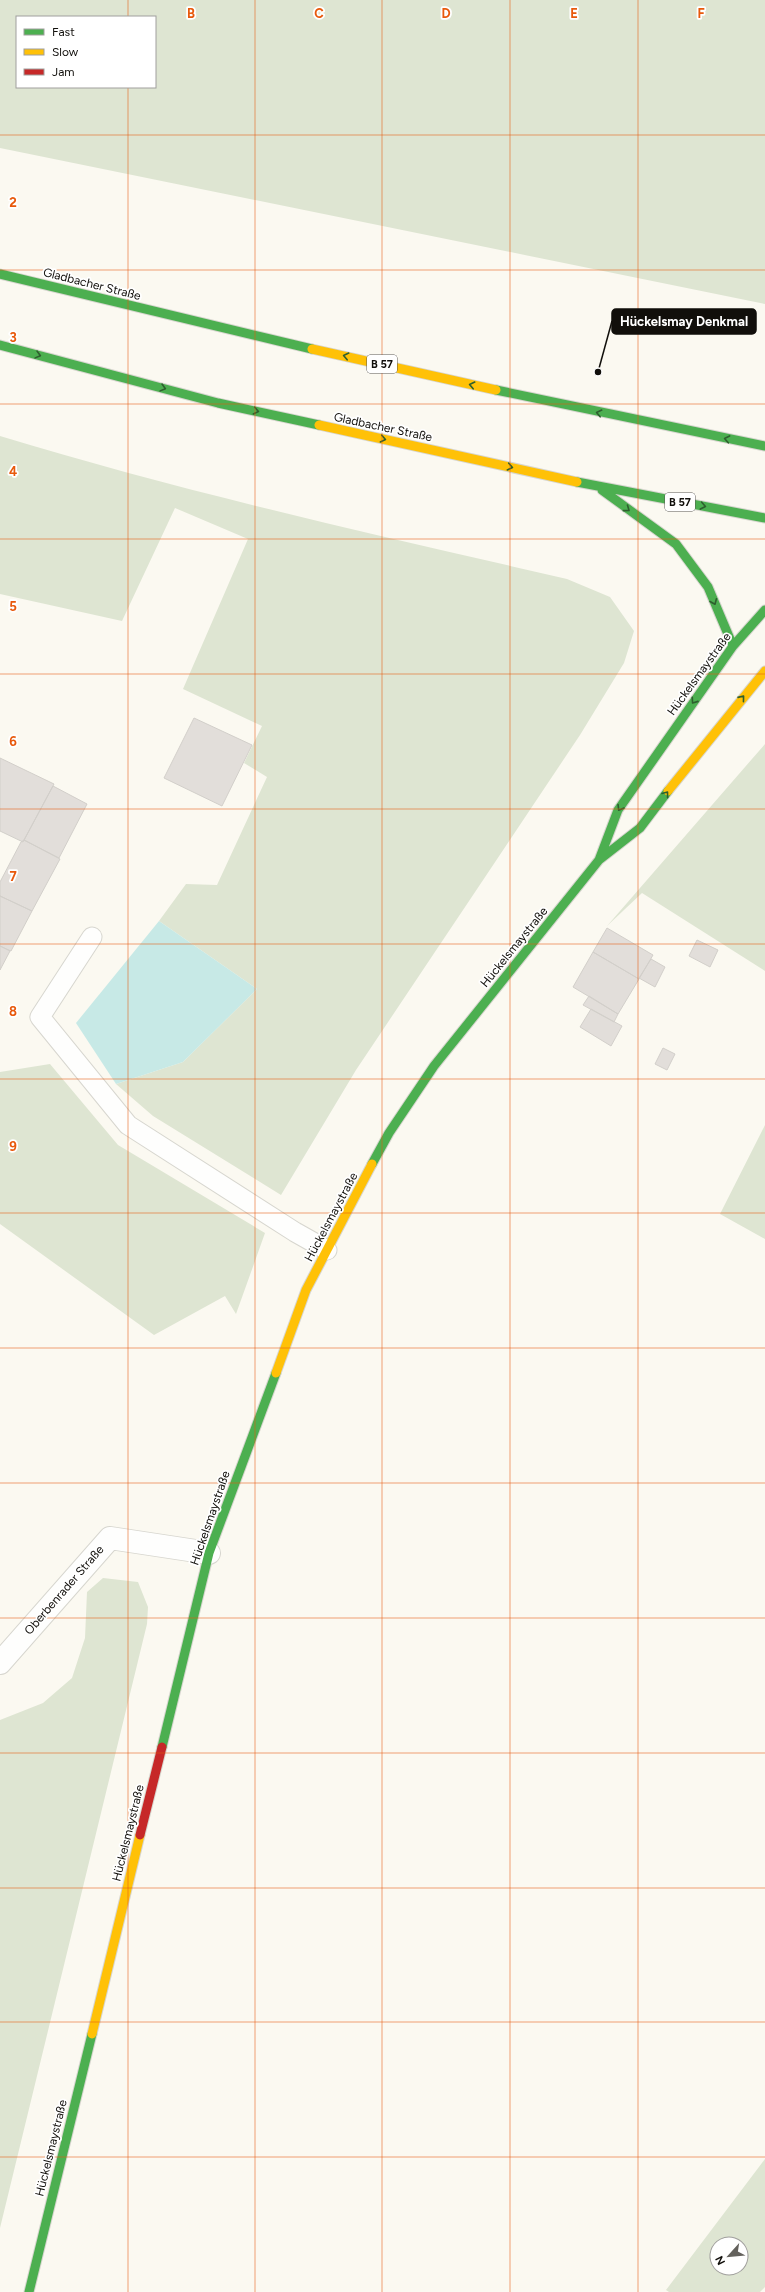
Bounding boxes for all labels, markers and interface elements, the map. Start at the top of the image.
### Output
text: B [187,6,195,21]
text: C [314,6,324,21]
text: D [441,6,451,21]
text: E [570,6,578,21]
text: F [697,6,705,21]
legend [16,16,156,88]
text: Fast [52,25,75,39]
text: Slow [52,45,79,59]
text: Jam [52,65,75,79]
text: 2 [9,195,17,210]
street label: Gladbacher Straße [42,265,143,303]
callout: Hückelsmay Denkmal [612,309,756,334]
text: Hückelsmay Denkmal [620,314,748,329]
text: 3 [9,330,17,345]
one-way arrow [34,350,41,359]
one-way arrow [342,353,349,361]
road number: B 57 [367,355,397,373]
one-way arrow [469,381,476,389]
one-way arrow [160,383,167,392]
one-way arrow [252,407,259,415]
street label: Gladbacher Straße [333,410,434,444]
one-way arrow [596,410,602,418]
one-way arrow [379,434,386,442]
one-way arrow [724,435,730,443]
one-way arrow [506,462,513,470]
text: 4 [9,464,17,479]
road number: B 57 [665,493,695,511]
one-way arrow [700,502,706,510]
one-way arrow [623,504,630,511]
text: 5 [9,599,17,614]
one-way arrow [710,599,718,606]
street label: Hückelsmaystraße [664,630,734,718]
one-way arrow [738,695,745,702]
one-way arrow [691,697,699,704]
text: 6 [9,734,17,749]
one-way arrow [661,791,668,798]
one-way arrow [617,804,625,811]
text: 7 [9,869,17,884]
street label: Hückelsmaystraße [477,904,551,990]
text: 8 [9,1004,17,1019]
text: 9 [9,1139,17,1154]
street label: Hückelsmaystraße [302,1170,361,1264]
street label: Hückelsmaystraße [187,1469,233,1567]
street label: Oberbenrader Straße [22,1542,107,1637]
street label: Hückelsmaystraße [109,1783,147,1883]
street label: Hückelsmaystraße [32,2098,70,2198]
north arrow [709,2236,749,2276]
text: N [713,2254,728,2267]

